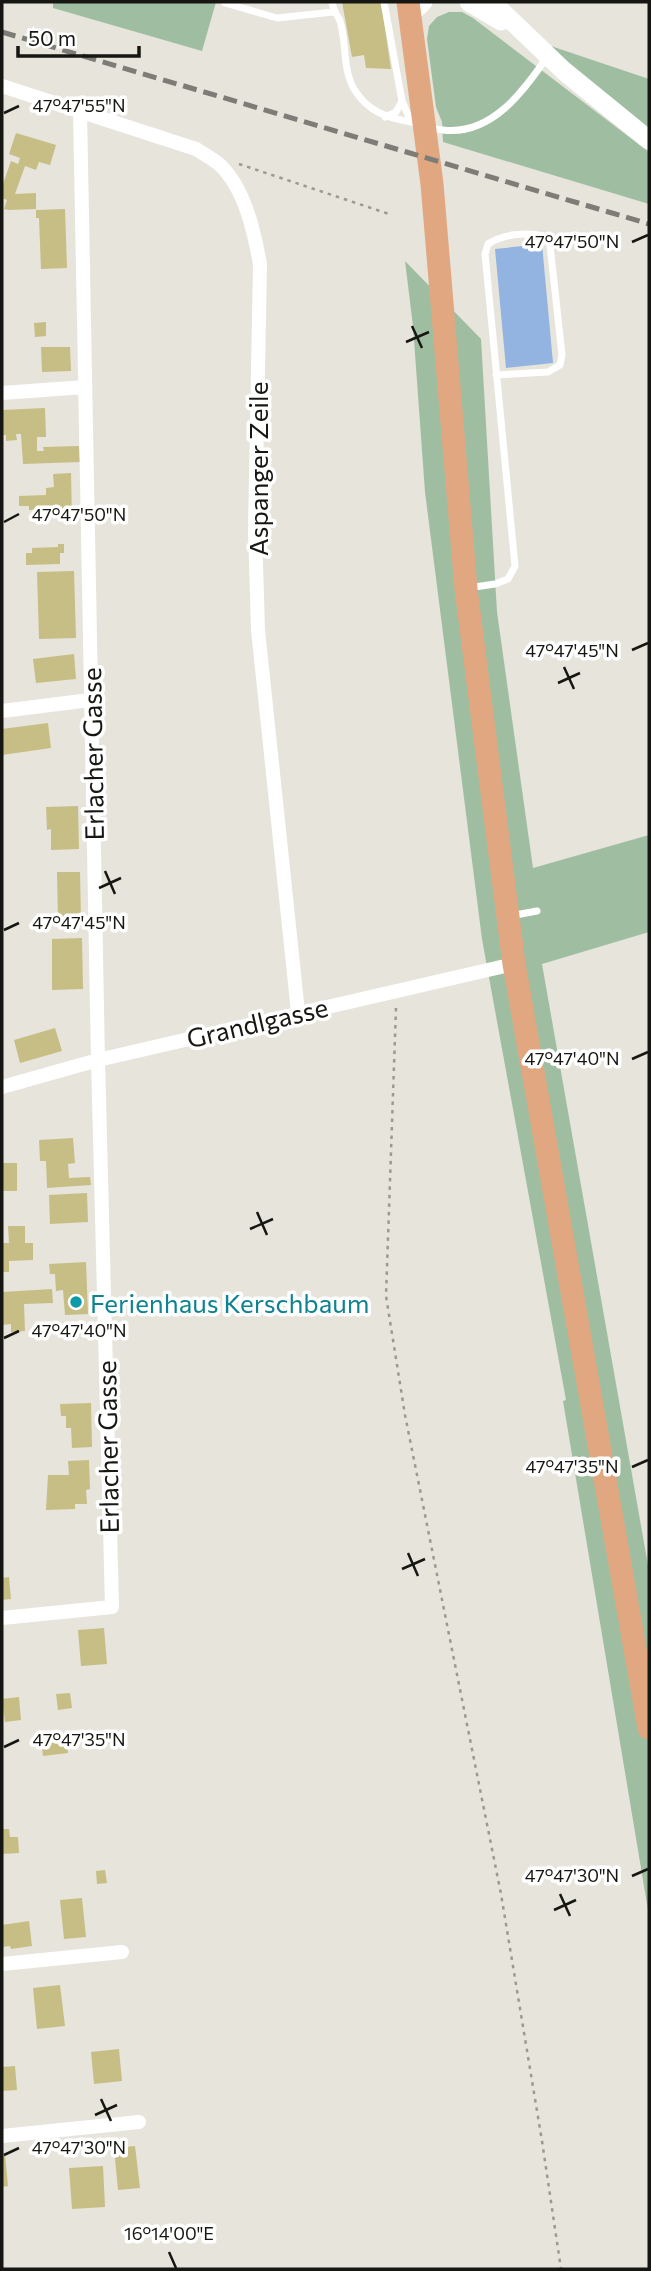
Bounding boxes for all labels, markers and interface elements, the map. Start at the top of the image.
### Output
scale bar [18,14,138,58]
text: 50 m [28,25,76,50]
text: 47°47'55"N [32,94,126,116]
text: 47°47'50"N [525,230,619,252]
street label: Aspanger Zeile [242,382,273,556]
text: 47°47'50"N [32,503,126,525]
text: 47°47'45"N [525,639,619,661]
street label: Erlacher Gasse [75,667,109,841]
text: 47°47'45"N [32,911,126,933]
street label: Grandlgasse [183,991,331,1053]
text: 47°47'40"N [525,1047,619,1069]
place label: Ferienhaus Kerschbaum [90,1287,370,1318]
marker: Ferienhaus Kerschbaum [68,1294,84,1310]
text: 47°47'40"N [32,1319,126,1341]
street label: Erlacher Gasse [90,1360,124,1534]
text: 47°47'35"N [525,1455,619,1477]
text: 47°47'35"N [32,1728,126,1750]
text: 47°47'30"N [525,1864,619,1886]
text: 47°47'30"N [32,2136,126,2158]
text: 16°14'00"E [124,2222,214,2244]

